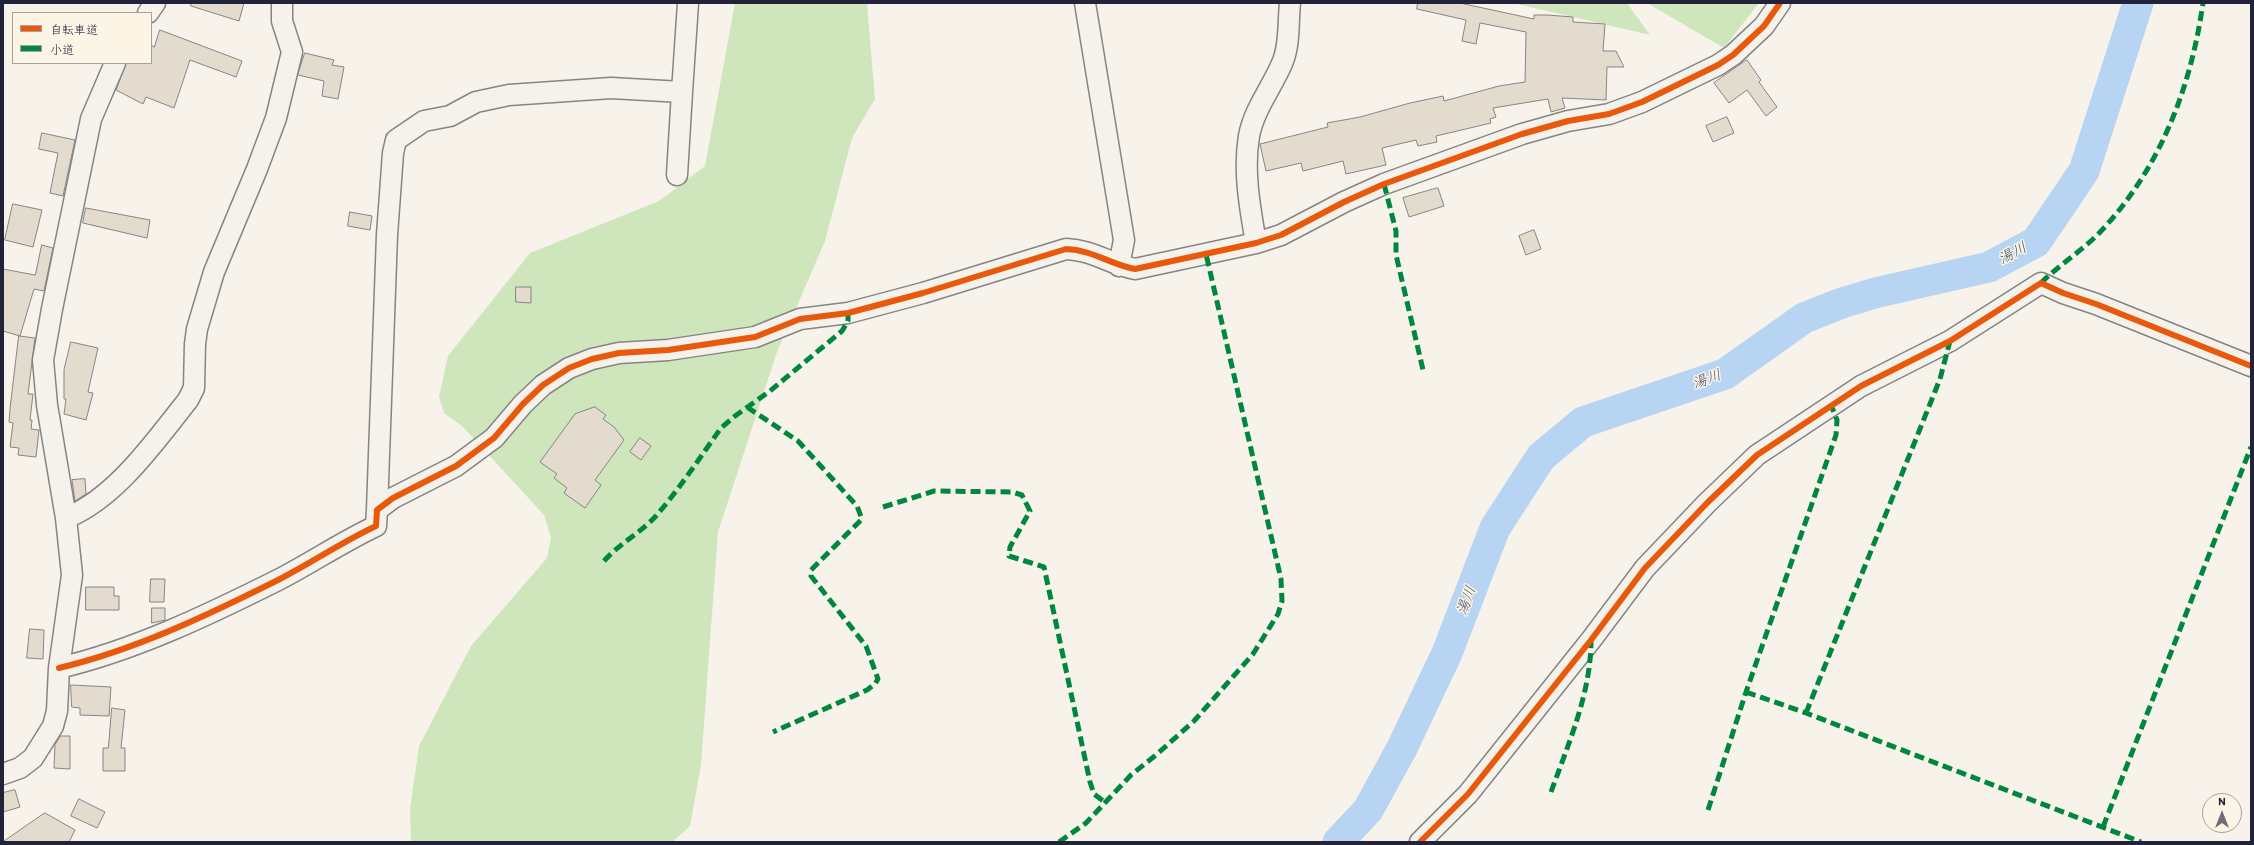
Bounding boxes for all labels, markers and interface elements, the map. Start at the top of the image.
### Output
legend [12,12,152,64]
text: 自転車道 [50,23,98,37]
text: 小道 [50,43,74,57]
water label: 湯川 [1996,239,2030,269]
water label: 湯川 [1690,366,1724,394]
water label: 湯川 [1453,584,1481,618]
north arrow [2202,793,2242,833]
text: N [2218,795,2226,808]

